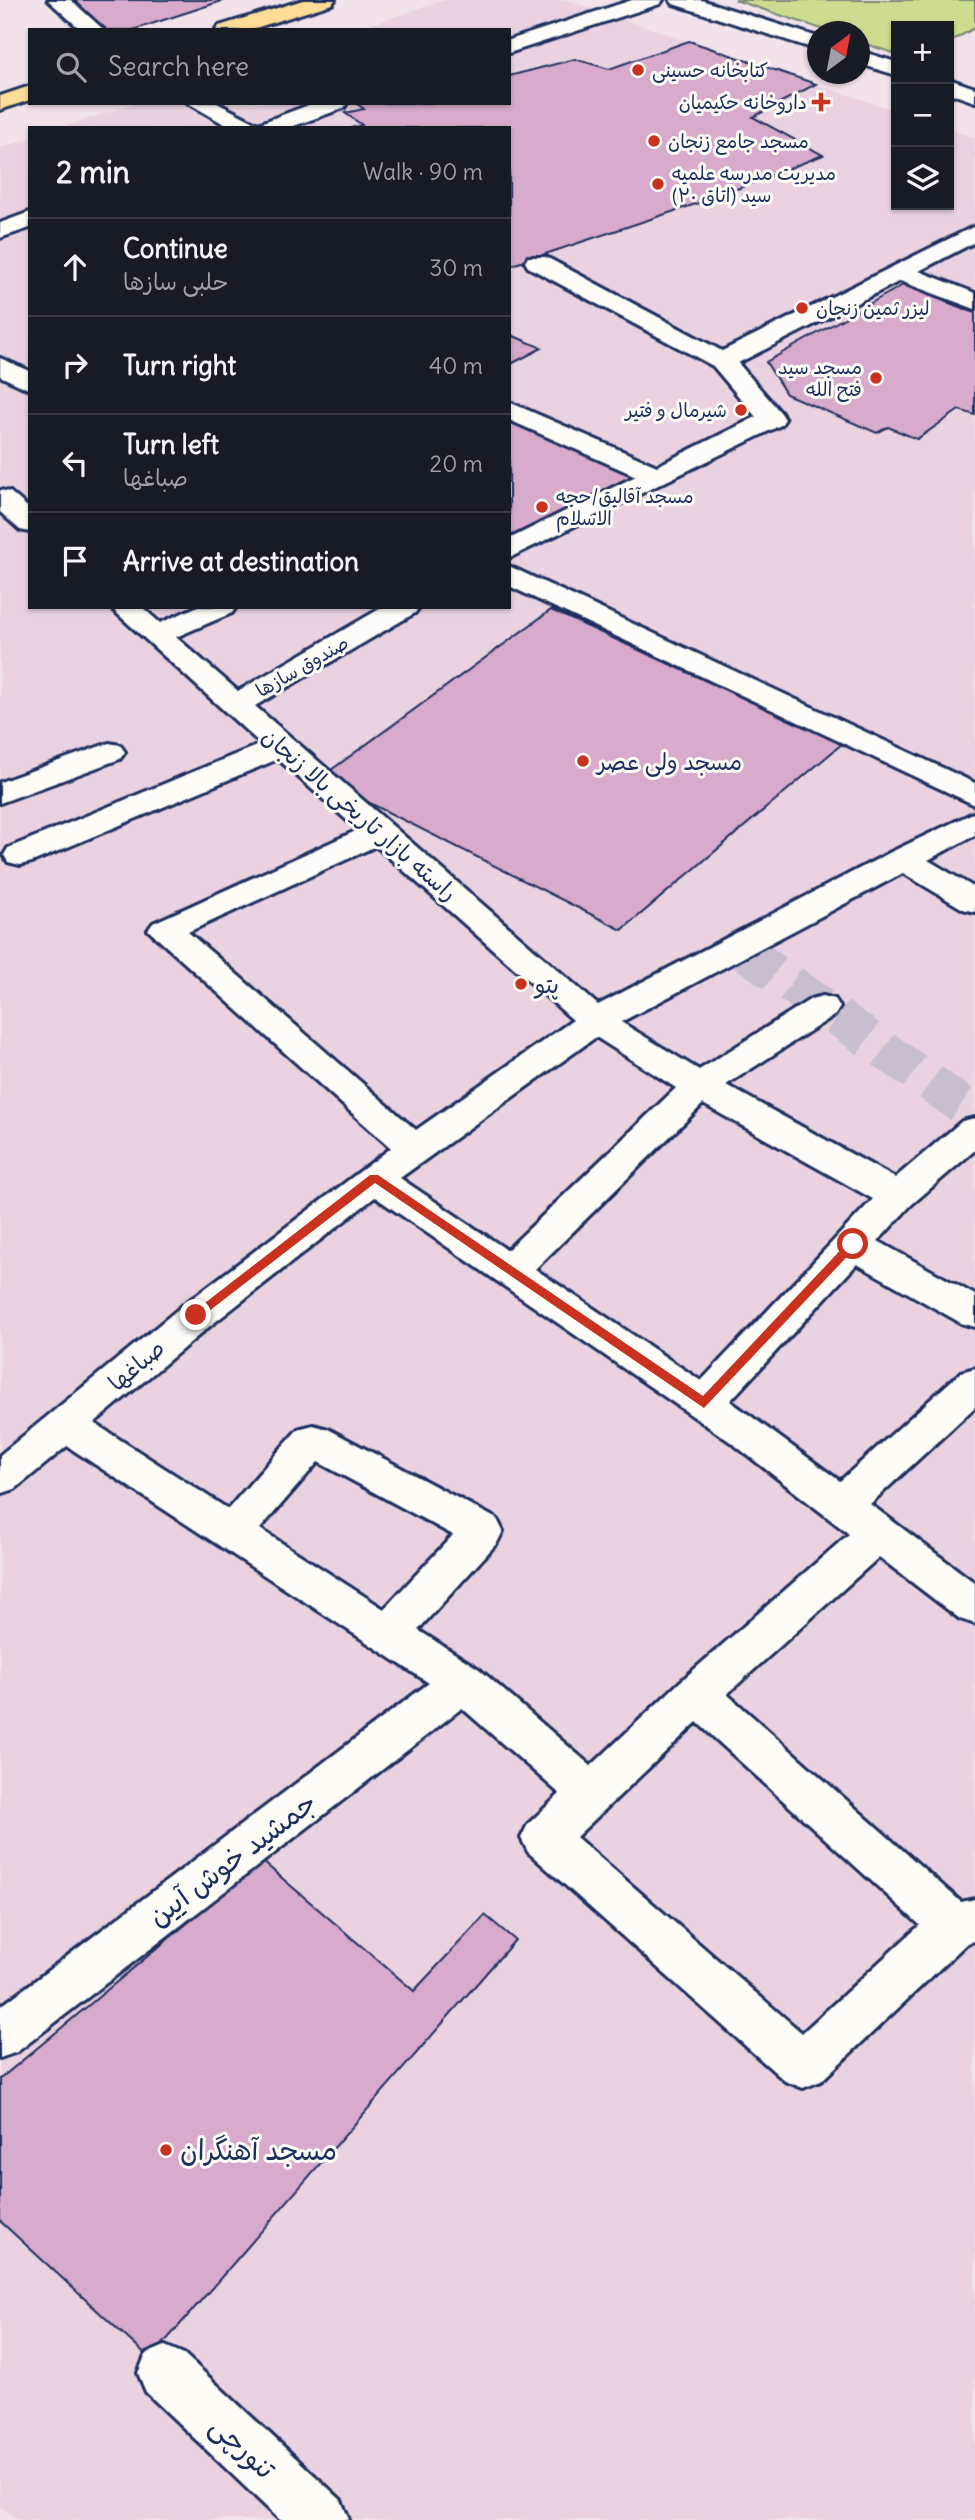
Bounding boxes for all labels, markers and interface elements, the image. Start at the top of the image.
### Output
north arrow [807,21,870,84]
map controls [891,21,954,210]
button: + [891,21,954,84]
search box [28,28,511,105]
icon: search [52,48,90,86]
text: Search here [108,50,249,83]
place label: کتابخانه حسینی [652,58,768,83]
marker: کتابخانه حسینی [630,62,646,78]
button: − [891,84,954,147]
place label: داروخانه حکیمیان [679,90,807,115]
marker: داروخانه حکیمیان [813,94,829,110]
place label: مسجد جامع زنجان [668,129,809,155]
marker: مسجد جامع زنجان [646,133,662,149]
button: layers [891,147,954,210]
text: 2 min [56,153,130,191]
text: Walk · 90 m [363,157,483,186]
place label: مدیریت مدرسه علمیه سید (اتاق ۲۰) [672,161,836,207]
marker: مدیریت مدرسه علمیه سید (اتاق ۲۰) [650,176,666,192]
text: Continue [123,232,228,265]
icon: ahead [56,248,94,286]
text: 30 m [429,253,483,282]
text: حلبی سازها [123,267,228,296]
place label: لیزر ثمین زنجان [816,296,929,320]
marker: لیزر ثمین زنجان [794,300,810,316]
icon: right [56,346,94,384]
text: Turn right [123,349,236,382]
text: 40 m [429,351,483,380]
place label: مسجد سید فتح الله [778,355,862,402]
marker: مسجد سید فتح الله [868,370,884,386]
place label: شیرمال و فتیر [623,398,727,422]
marker: شیرمال و فتیر [733,402,749,418]
text: Turn left [123,428,219,461]
icon: left [56,444,94,482]
text: 20 m [430,449,483,478]
text: صباغها [123,463,188,492]
place label: مسجد آقالیق/حجه الاسلام [556,484,694,533]
marker: مسجد آقالیق/حجه الاسلام [534,499,550,515]
icon: arrive [56,542,94,580]
text: Arrive at destination [123,545,359,578]
street label: صندوق سازها [251,630,353,702]
street label: راسته بازار تاریخی بالا زنجان [256,721,464,908]
place label: مسجد ولی عصر [595,747,742,777]
marker: مسجد ولی عصر [575,753,591,769]
place label: پتو [533,970,559,1000]
marker: پتو [513,976,529,992]
route start [837,1228,868,1259]
route end [180,1299,211,1330]
street label: صباغها [102,1333,170,1397]
street label: جمشید خوش آیین [141,1784,323,1934]
place label: مسجد آهنگران [180,2132,337,2168]
marker: مسجد آهنگران [158,2142,174,2158]
street label: تنورچی [202,2408,284,2488]

